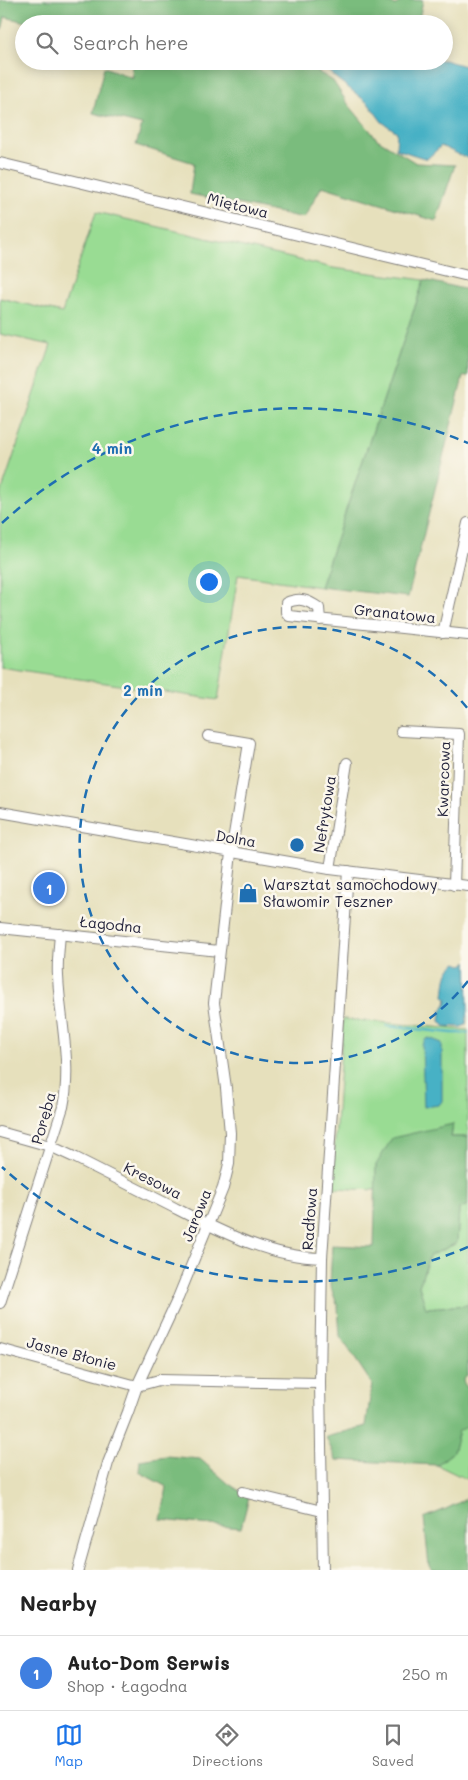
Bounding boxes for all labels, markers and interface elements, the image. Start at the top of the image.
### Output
search box [15,15,453,70]
icon: search [33,29,61,57]
text: Search here [73,30,189,55]
street label: Miętowa [205,188,271,222]
text: 4 min [92,438,132,458]
your location [196,569,222,595]
street label: Granatowa [353,599,437,627]
text: 2 min [123,680,163,700]
street label: Kwarcowa [432,741,454,817]
street label: Nefrytowa [308,774,340,854]
street label: Dolna [214,825,258,851]
centre of rings [288,836,306,854]
pin: 1 [33,869,65,907]
place label: Warsztat samochodowy Sławomir Teszner [263,874,438,911]
shop icon: Warsztat samochodowy Sławomir Teszner [237,882,259,904]
street label: Łagodna [79,911,143,937]
street label: Poręba [26,1089,60,1147]
street label: Kresowa [120,1157,186,1203]
street label: Jarowa [176,1186,216,1244]
street label: Radłowa [297,1187,321,1251]
street label: Jasne Błonie [25,1331,119,1375]
text: Nearby [20,1589,97,1616]
text: Auto-Dom Serwis [67,1650,230,1675]
text: 1 [32,1663,40,1684]
text: 250 m [402,1663,448,1684]
text: Shop · Łagodna [67,1675,188,1696]
tab: Map [54,1721,83,1770]
tab: Directions [192,1721,263,1770]
tab: Saved [372,1721,414,1770]

